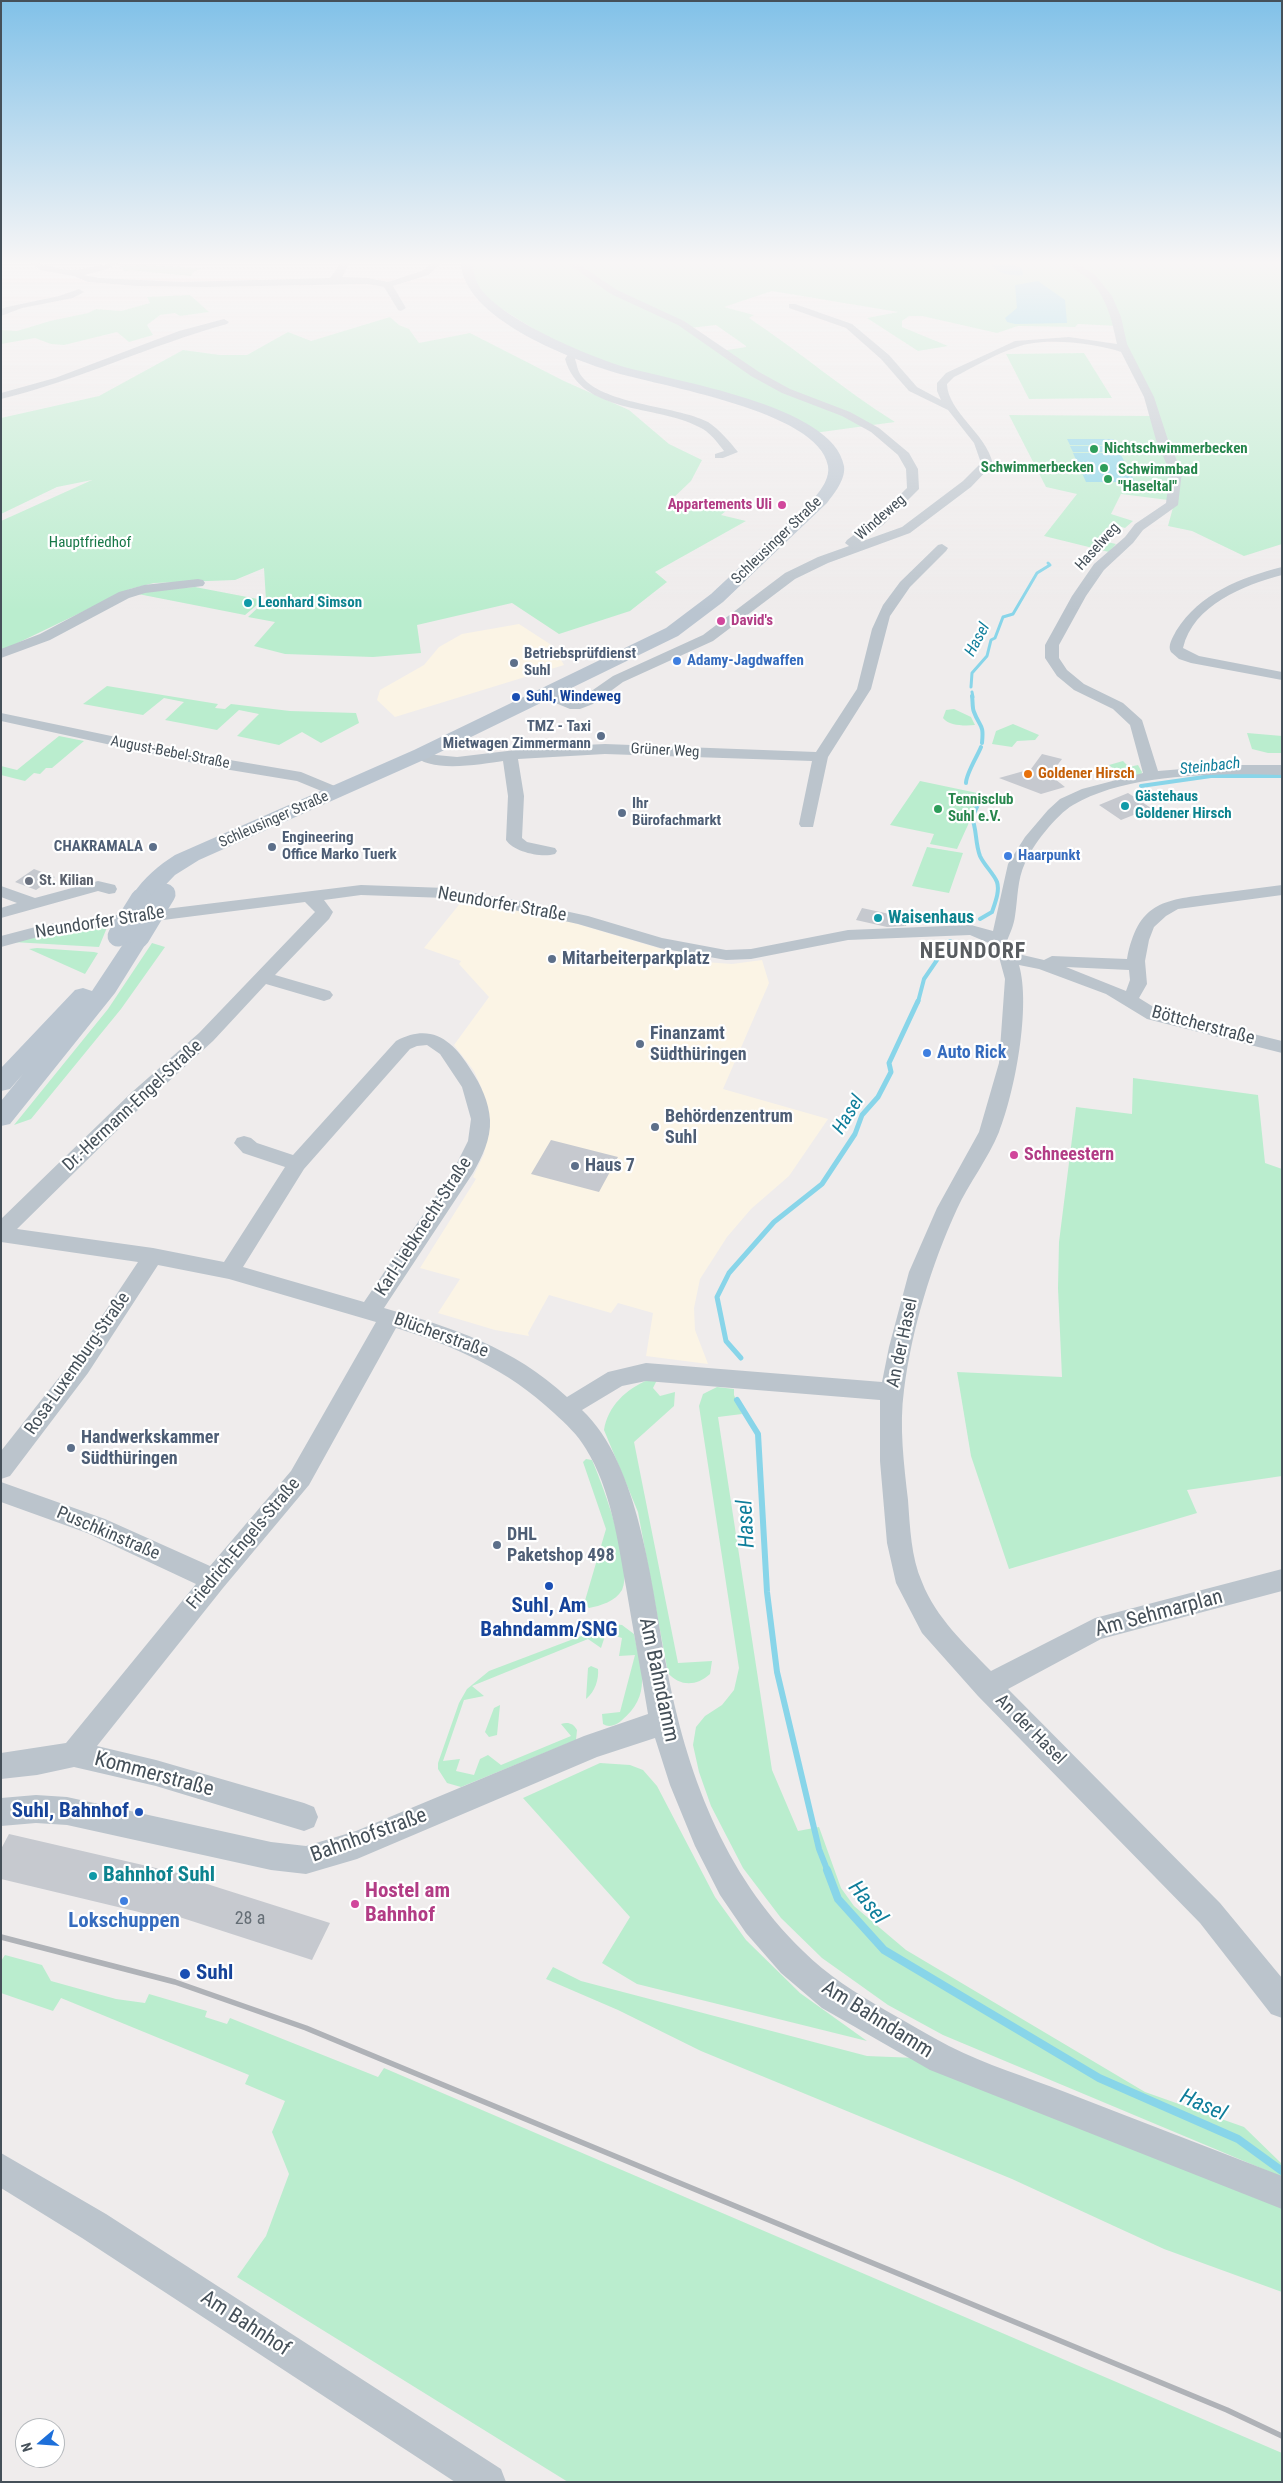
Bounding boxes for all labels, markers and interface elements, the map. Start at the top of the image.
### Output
place label: Nichtschwimmerbecken [1104,440,1248,458]
marker: Nichtschwimmerbecken [1088,443,1100,455]
place label: Schwimmerbecken [981,459,1094,477]
place label: Schwimmbad "Haseltal" [1118,461,1198,496]
marker: Schwimmerbecken [1098,462,1110,474]
marker: Schwimmbad "Haseltal" [1102,473,1114,485]
street label: Windeweg [852,491,910,545]
street label: Schleusinger Straße [728,493,826,589]
place label: Appartements Uli [668,496,772,514]
marker: Appartements Uli [776,499,788,511]
street label: Haselweg [1072,519,1124,575]
park label: Hauptfriedhof [49,534,131,552]
place label: Leonhard Simson [258,594,362,612]
marker: Leonhard Simson [242,597,254,609]
place label: David's [731,612,773,630]
marker: David's [715,615,727,627]
water label: Hasel [961,620,995,660]
place label: Betriebsprüfdienst Suhl [524,645,636,680]
place label: Adamy-Jagdwaffen [687,652,804,670]
marker: Adamy-Jagdwaffen [671,655,683,667]
marker: Betriebsprüfdienst Suhl [508,657,520,669]
place label: Suhl, Windeweg [526,688,621,706]
marker: Suhl, Windeweg [510,691,522,703]
place label: TMZ - Taxi Mietwagen Zimmermann [443,718,591,753]
marker: TMZ - Taxi Mietwagen Zimmermann [595,730,607,742]
street label: August-Bebel-Straße [109,733,231,773]
street label: Grüner Weg [630,740,700,762]
water label: Steinbach [1179,754,1241,780]
place label: Goldener Hirsch [1038,765,1135,783]
marker: Goldener Hirsch [1022,768,1034,780]
street label: Schleusinger Straße [216,788,332,852]
place label: Gästehaus Goldener Hirsch [1135,788,1232,823]
place label: Tennisclub Suhl e.V. [948,791,1013,826]
place label: Ihr Bürofachmarkt [632,795,721,830]
marker: Gästehaus Goldener Hirsch [1119,800,1131,812]
marker: Tennisclub Suhl e.V. [932,803,944,815]
marker: Ihr Bürofachmarkt [616,807,628,819]
place label: Engineering Office Marko Tuerk [282,829,397,864]
place label: CHAKRAMALA [54,838,143,856]
marker: CHAKRAMALA [147,841,159,853]
marker: Engineering Office Marko Tuerk [266,841,278,853]
place label: Haarpunkt [1018,847,1080,865]
marker: Haarpunkt [1002,850,1014,862]
place label: St. Kilian [39,872,94,890]
marker: St. Kilian [23,875,35,887]
street label: Neundorfer Straße [436,883,568,927]
street label: Neundorfer Straße [34,902,166,944]
place label: Waisenhaus [888,907,974,929]
marker: Waisenhaus [872,912,884,924]
district label: NEUNDORF [919,939,1027,965]
place label: Mitarbeiterparkplatz [562,948,710,970]
marker: Mitarbeiterparkplatz [546,953,558,965]
street label: Böttcherstraße [1149,1002,1257,1050]
place label: Finanzamt Südthüringen [650,1023,747,1066]
street label: Dr.-Hermann-Engel-Straße [59,1036,207,1176]
marker: Finanzamt Südthüringen [634,1038,646,1050]
place label: Auto Rick [937,1042,1006,1064]
marker: Auto Rick [921,1047,933,1059]
water label: Hasel [828,1091,870,1139]
place label: Behördenzentrum Suhl [665,1106,793,1148]
marker: Behördenzentrum Suhl [649,1121,661,1133]
place label: Schneestern [1024,1144,1114,1166]
marker: Schneestern [1008,1149,1020,1161]
street label: Karl-Liebknecht-Straße [371,1154,477,1300]
place label: Haus 7 [585,1155,635,1177]
marker: Haus 7 [569,1160,581,1172]
street label: Rosa-Luxemburg-Straße [21,1289,135,1439]
street label: An der Hasel [883,1296,923,1390]
street label: Blücherstraße [391,1309,491,1363]
place label: Handwerkskammer Südthüringen [81,1427,219,1470]
marker: Handwerkskammer Südthüringen [65,1442,77,1454]
street label: Friedrich-Engels-Straße [183,1474,305,1614]
water label: Hasel [733,1499,761,1549]
street label: Puschkinstraße [53,1503,163,1565]
place label: DHL Paketshop 498 [507,1524,615,1566]
marker: DHL Paketshop 498 [491,1539,503,1551]
marker: Suhl, Am Bahndamm/SNG [543,1580,555,1592]
street label: Am Sehmarplan [1092,1585,1226,1643]
place label: Suhl, Am Bahndamm/SNG [480,1594,618,1644]
street label: Am Bahndamm [633,1615,683,1745]
street label: An der Hasel [990,1690,1070,1770]
street label: Kommerstraße [92,1747,216,1803]
place label: Suhl, Bahnhof [12,1799,129,1825]
street label: Bahnhofstraße [307,1803,431,1869]
marker: Suhl, Bahnhof [133,1806,145,1818]
place label: Bahnhof Suhl [103,1863,215,1889]
marker: Bahnhof Suhl [87,1870,99,1882]
water label: Hasel [842,1876,892,1930]
place label: Hostel am Bahnhof [365,1879,450,1929]
marker: Lokschuppen [118,1895,130,1907]
marker: Hostel am Bahnhof [349,1898,361,1910]
house number: 28 a [235,1908,265,1930]
place label: Lokschuppen [68,1909,180,1935]
place label: Suhl [196,1961,233,1987]
marker: Suhl [178,1967,192,1981]
street label: Am Bahndamm [817,1976,937,2064]
water label: Hasel [1176,2084,1230,2128]
street label: Am Bahnhof [195,2286,295,2362]
north arrow [15,2418,65,2468]
text: N [18,2441,36,2454]

